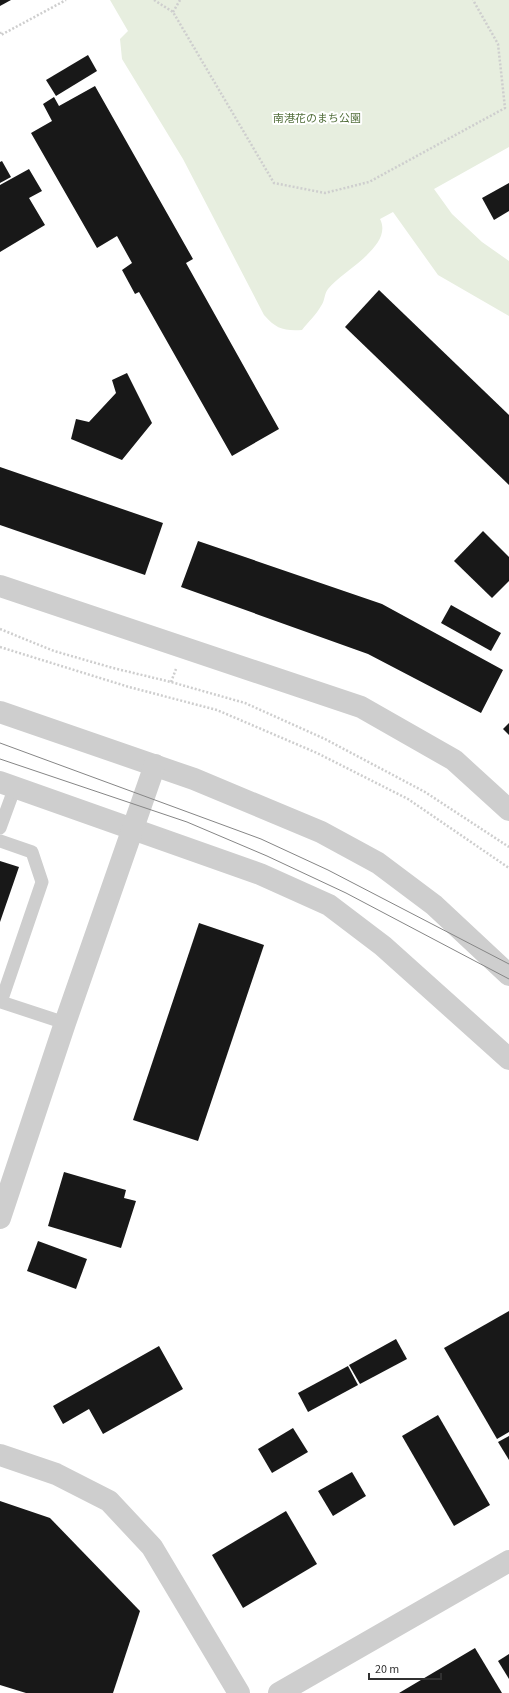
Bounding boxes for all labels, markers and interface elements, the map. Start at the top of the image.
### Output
park label: 南港花のまち公園 [273,111,361,126]
scale bar [369,1655,441,1681]
text: 20 m [375,1661,399,1678]

